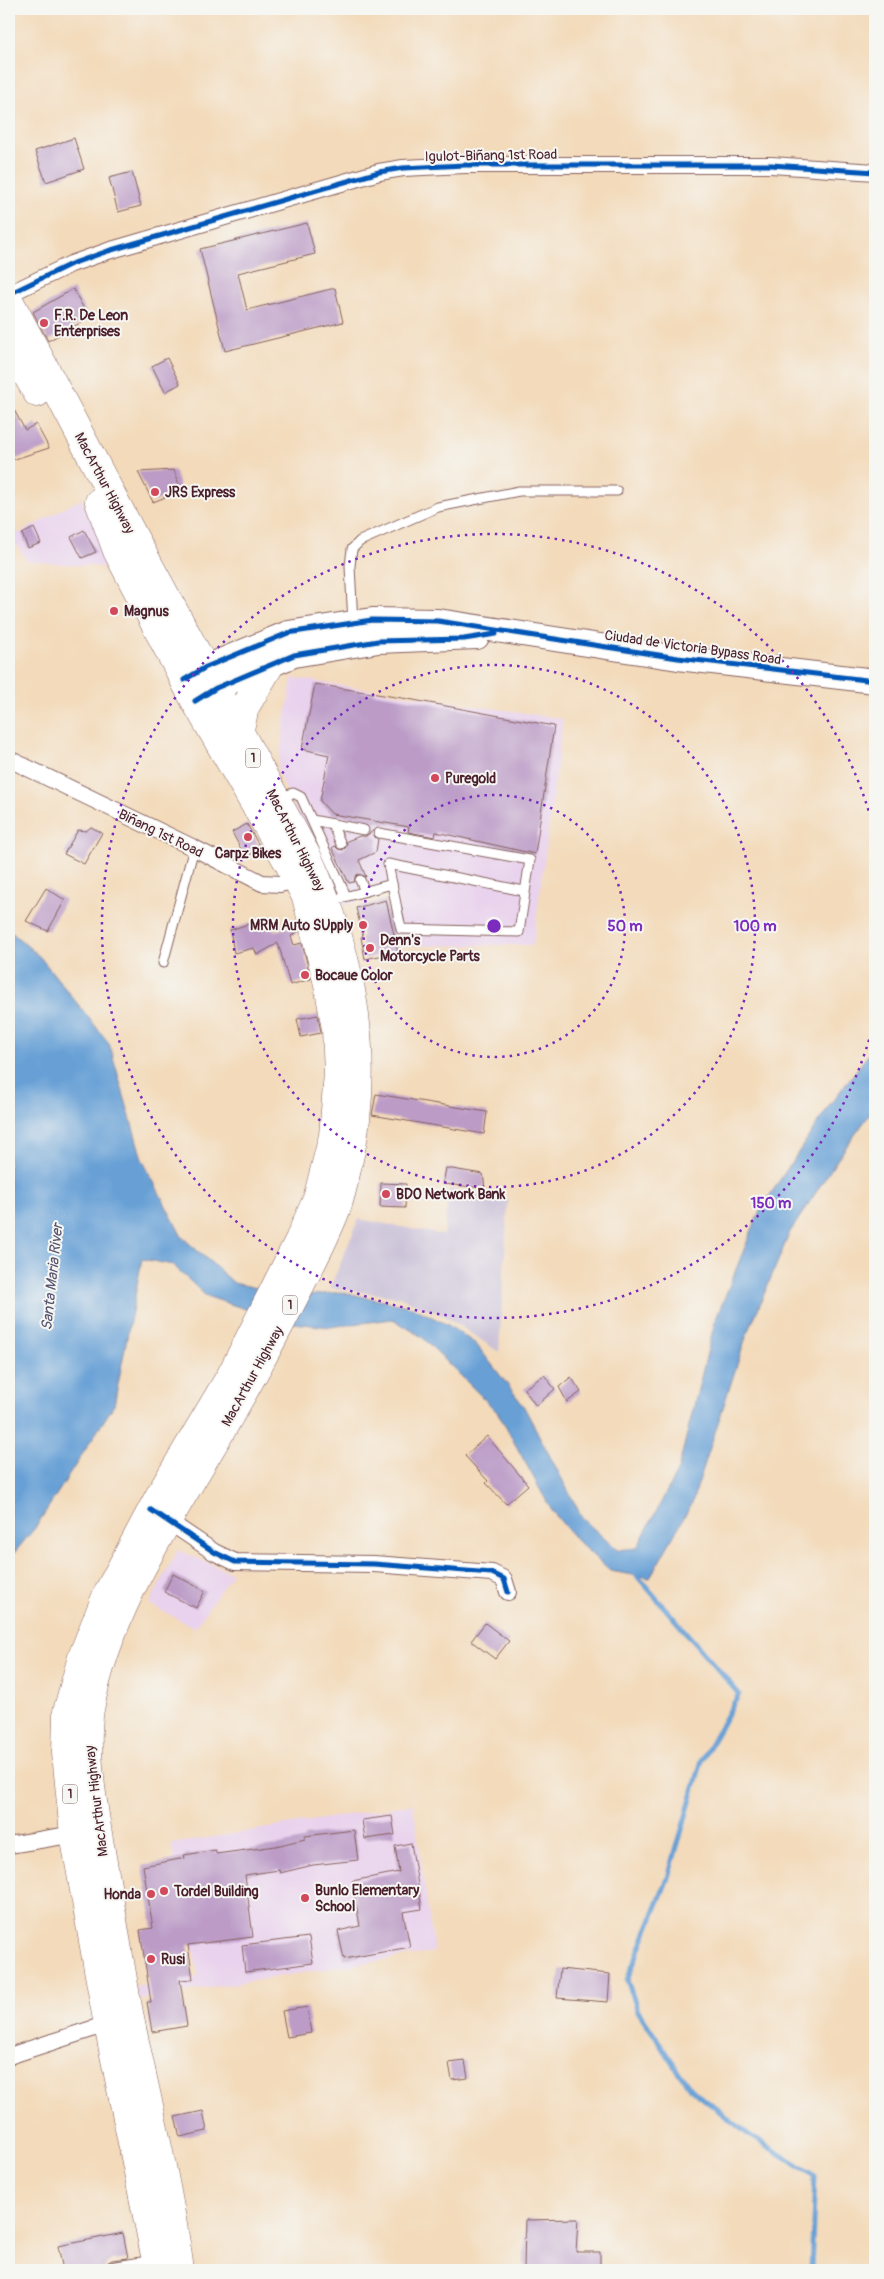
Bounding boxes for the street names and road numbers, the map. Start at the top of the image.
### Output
street label: Igulot-Biñang 1st Road [425,146,558,165]
street label: MacArthur Highway [71,430,138,537]
street label: Ciudad de Victoria Bypass Road [604,627,782,668]
road number: 1 [246,748,260,768]
street label: MacArthur Highway [263,786,329,894]
street label: Biñang 1st Road [116,806,206,861]
road number: 1 [282,1296,298,1314]
street label: MacArthur Highway [218,1323,287,1429]
street label: MacArthur Highway [81,1744,112,1858]
road number: 1 [62,1785,78,1804]

